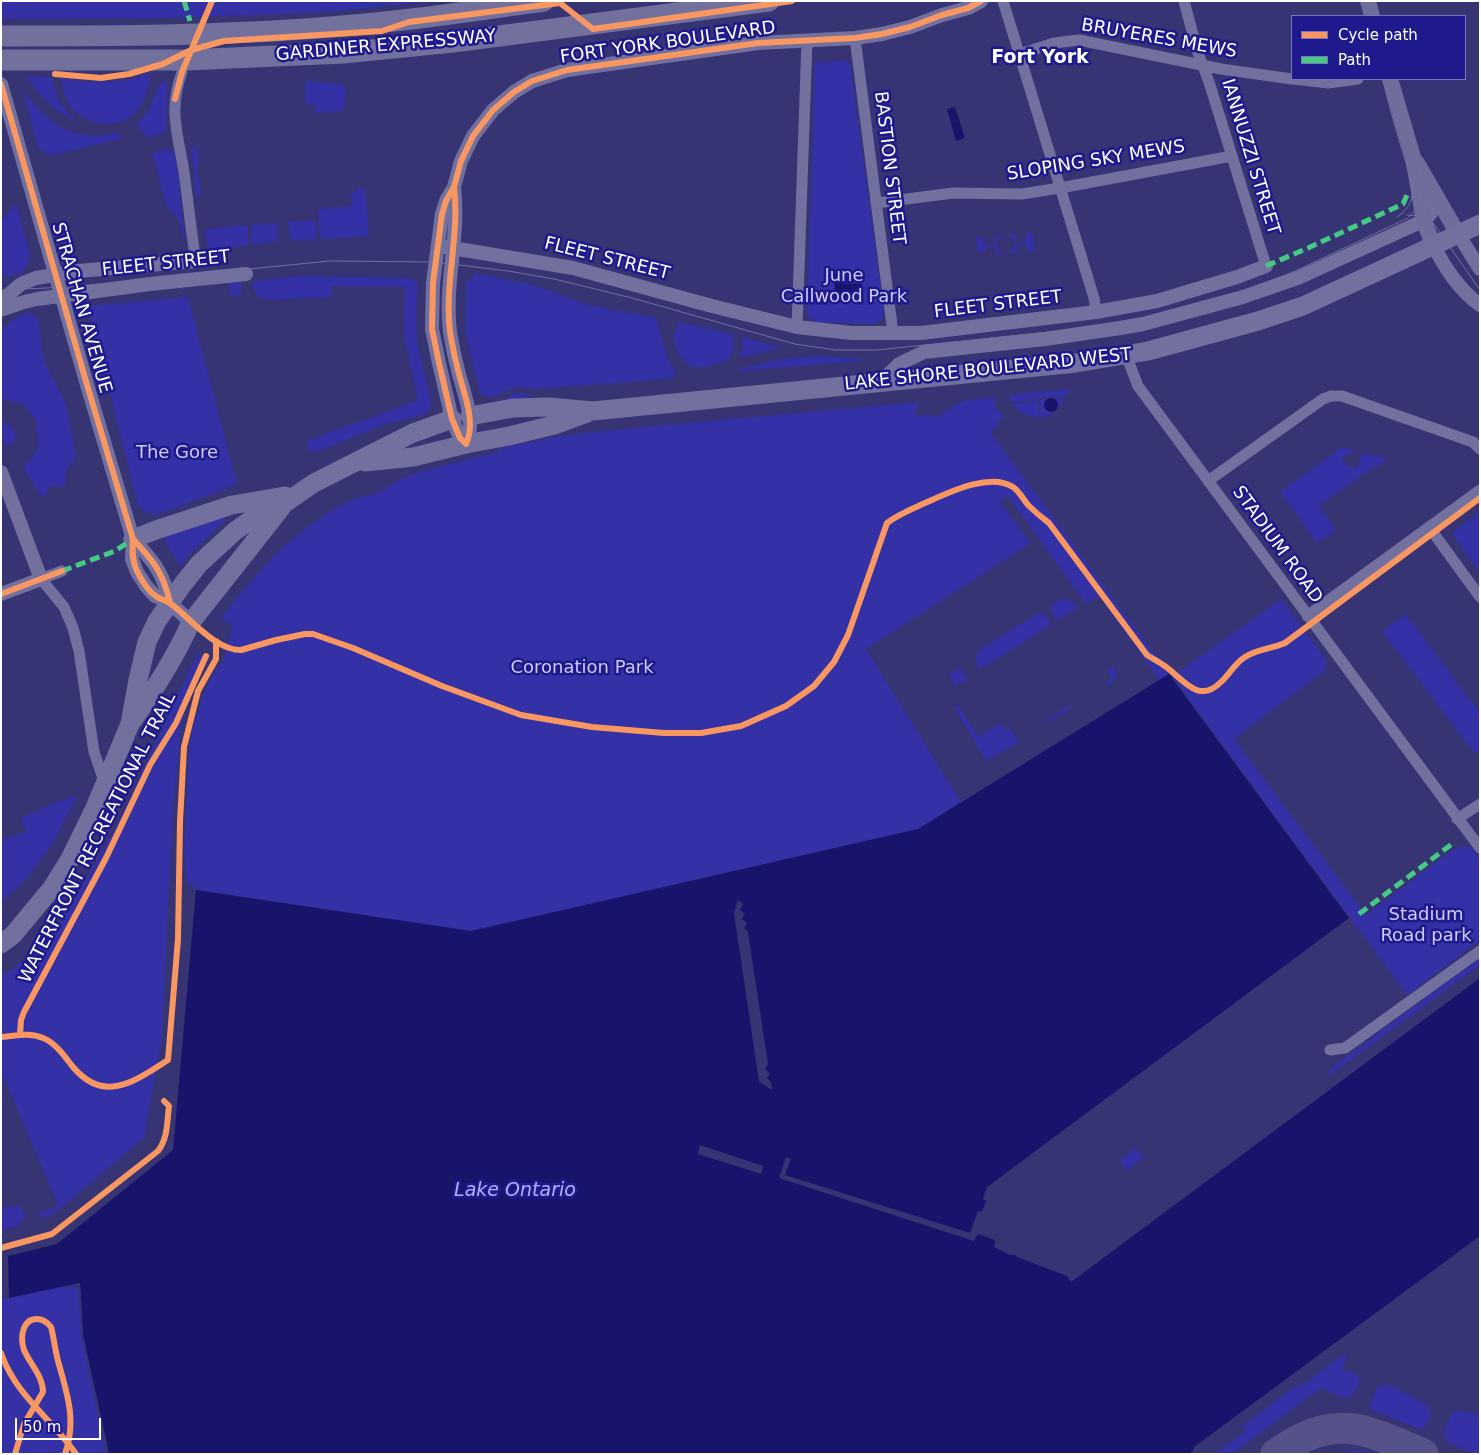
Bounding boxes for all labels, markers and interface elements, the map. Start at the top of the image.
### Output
street label: BRUYERES MEWS [1080,15,1238,63]
legend [1291,15,1466,80]
street label: FORT YORK BOULEVARD [559,17,777,69]
street label: GARDINER EXPRESSWAY [275,26,497,66]
text: Cycle path [1338,26,1418,44]
district label: Fort York [991,47,1089,69]
text: Path [1338,51,1371,69]
street label: IANNUZZI STREET [1216,76,1284,238]
street label: BASTION STREET [869,90,909,246]
street label: SLOPING SKY MEWS [1006,136,1186,186]
street label: STRACHAN AVENUE [46,220,116,396]
street label: FLEET STREET [542,233,672,285]
street label: FLEET STREET [101,247,231,281]
park label: June Callwood Park [781,265,907,308]
street label: FLEET STREET [933,286,1063,324]
street label: LAKE SHORE BOULEVARD WEST [844,344,1132,396]
park label: The Gore [136,442,218,464]
street label: STADIUM ROAD [1227,482,1327,608]
park label: Coronation Park [510,657,654,679]
street label: WATERFRONT RECREATIONAL TRAIL [15,689,181,987]
park label: Stadium Road park [1380,904,1472,946]
water label: Lake Ontario [454,1180,576,1202]
scale bar [18,1408,104,1440]
text: 50 m [23,1418,61,1436]

